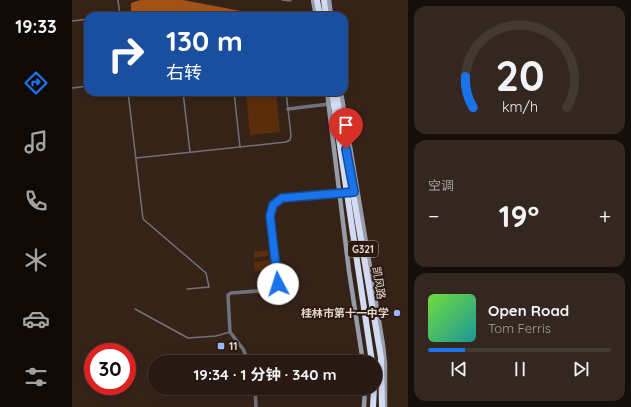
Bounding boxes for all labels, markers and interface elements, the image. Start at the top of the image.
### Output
text: 19:33 [15,15,57,38]
text: 130 m [166,23,243,58]
icon: right [100,28,152,80]
text: 20 [495,49,544,101]
text: 右转 [166,61,202,84]
icon: directions [22,69,50,97]
text: km/h [501,97,538,115]
pin [329,108,363,149]
icon: arrive [335,114,357,136]
icon: music [22,128,50,156]
text: 空调 [428,177,454,193]
icon: phone [22,187,50,215]
text: 19° [499,197,539,235]
text: − [428,202,439,230]
text: + [599,202,611,230]
road number: G321 [348,241,378,257]
icon: climate [22,246,50,274]
position arrow [257,263,299,305]
street label: 凯风路 [370,266,388,300]
text: Open Road [488,301,569,320]
icon: car [22,305,50,333]
place label: 桂林市第十一中学 [301,306,389,320]
marker: 桂林市第十一中学 [392,308,402,318]
text: Tom Ferris [488,320,551,336]
place label: 11 [229,339,238,353]
marker: 11 [216,341,226,351]
speed limit sign: 30 [84,343,136,395]
icon: previous [448,358,470,380]
icon: pause [509,358,531,380]
icon: next [570,358,592,380]
icon: filters [22,363,50,391]
text: 19:34 · 1 分钟 · 340 m [194,365,336,384]

